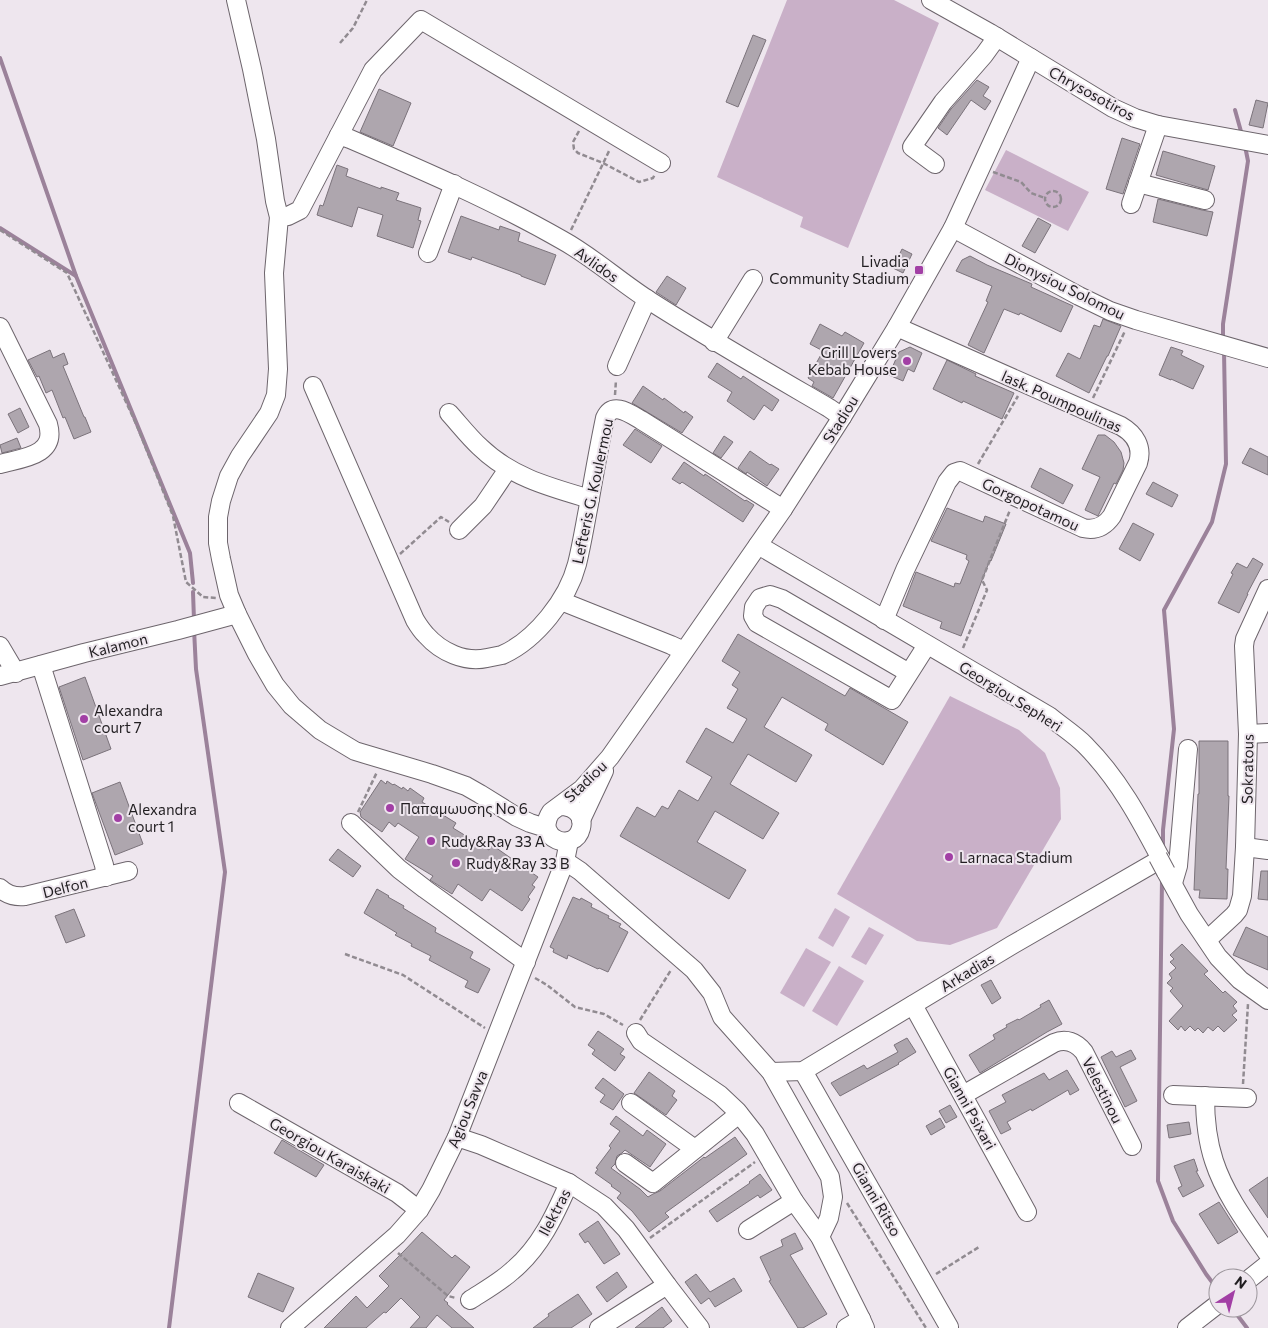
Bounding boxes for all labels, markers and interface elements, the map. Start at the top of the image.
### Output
street label: Chrysosotiros [1046,62,1138,124]
street label: Avlidos [572,242,623,286]
street label: Dionysiou Solomou [1002,249,1128,323]
place label: Livadia Community Stadium [769,252,909,287]
marker: Livadia Community Stadium [913,264,925,276]
place label: Grill Lovers Kebab House [808,343,897,378]
marker: Grill Lovers Kebab House [901,355,913,367]
street label: lask. Poumpoulinas [999,366,1125,436]
street label: Stadiou [818,392,862,446]
street label: Lefteris G. Koulermou [568,417,616,565]
street label: Gorgopotamou [980,474,1082,534]
street label: Kalamon [87,629,149,661]
street label: Georgiou Sepheri [956,657,1066,735]
place label: Alexandra court 7 [94,701,163,736]
marker: Alexandra court 7 [78,713,90,725]
street label: Sokratous [1237,734,1257,804]
street label: Stadiou [560,756,610,806]
place label: Παπαμωυσης No 6 [400,799,528,817]
place label: Alexandra court 1 [128,800,197,835]
marker: Παπαμωυσης No 6 [384,802,396,814]
marker: Alexandra court 1 [112,812,124,824]
place label: Rudy&Ray 33 A [441,832,545,850]
marker: Rudy&Ray 33 A [425,835,437,847]
place label: Larnaca Stadium [959,848,1073,866]
marker: Larnaca Stadium [943,851,955,863]
place label: Rudy&Ray 33 B [466,854,570,872]
marker: Rudy&Ray 33 B [450,857,462,869]
street label: Delfon [41,873,89,901]
street label: Arkadias [937,949,997,995]
street label: Velestinou [1079,1054,1127,1126]
street label: Gianni Psixari [940,1063,1000,1153]
street label: Agiou Savva [443,1068,491,1150]
street label: Georgiou Karaiskaki [266,1113,394,1197]
street label: Gianni Ritso [849,1159,905,1239]
street label: Ilektras [534,1185,574,1239]
north arrow [1208,1268,1258,1318]
text: N [1232,1272,1250,1292]

